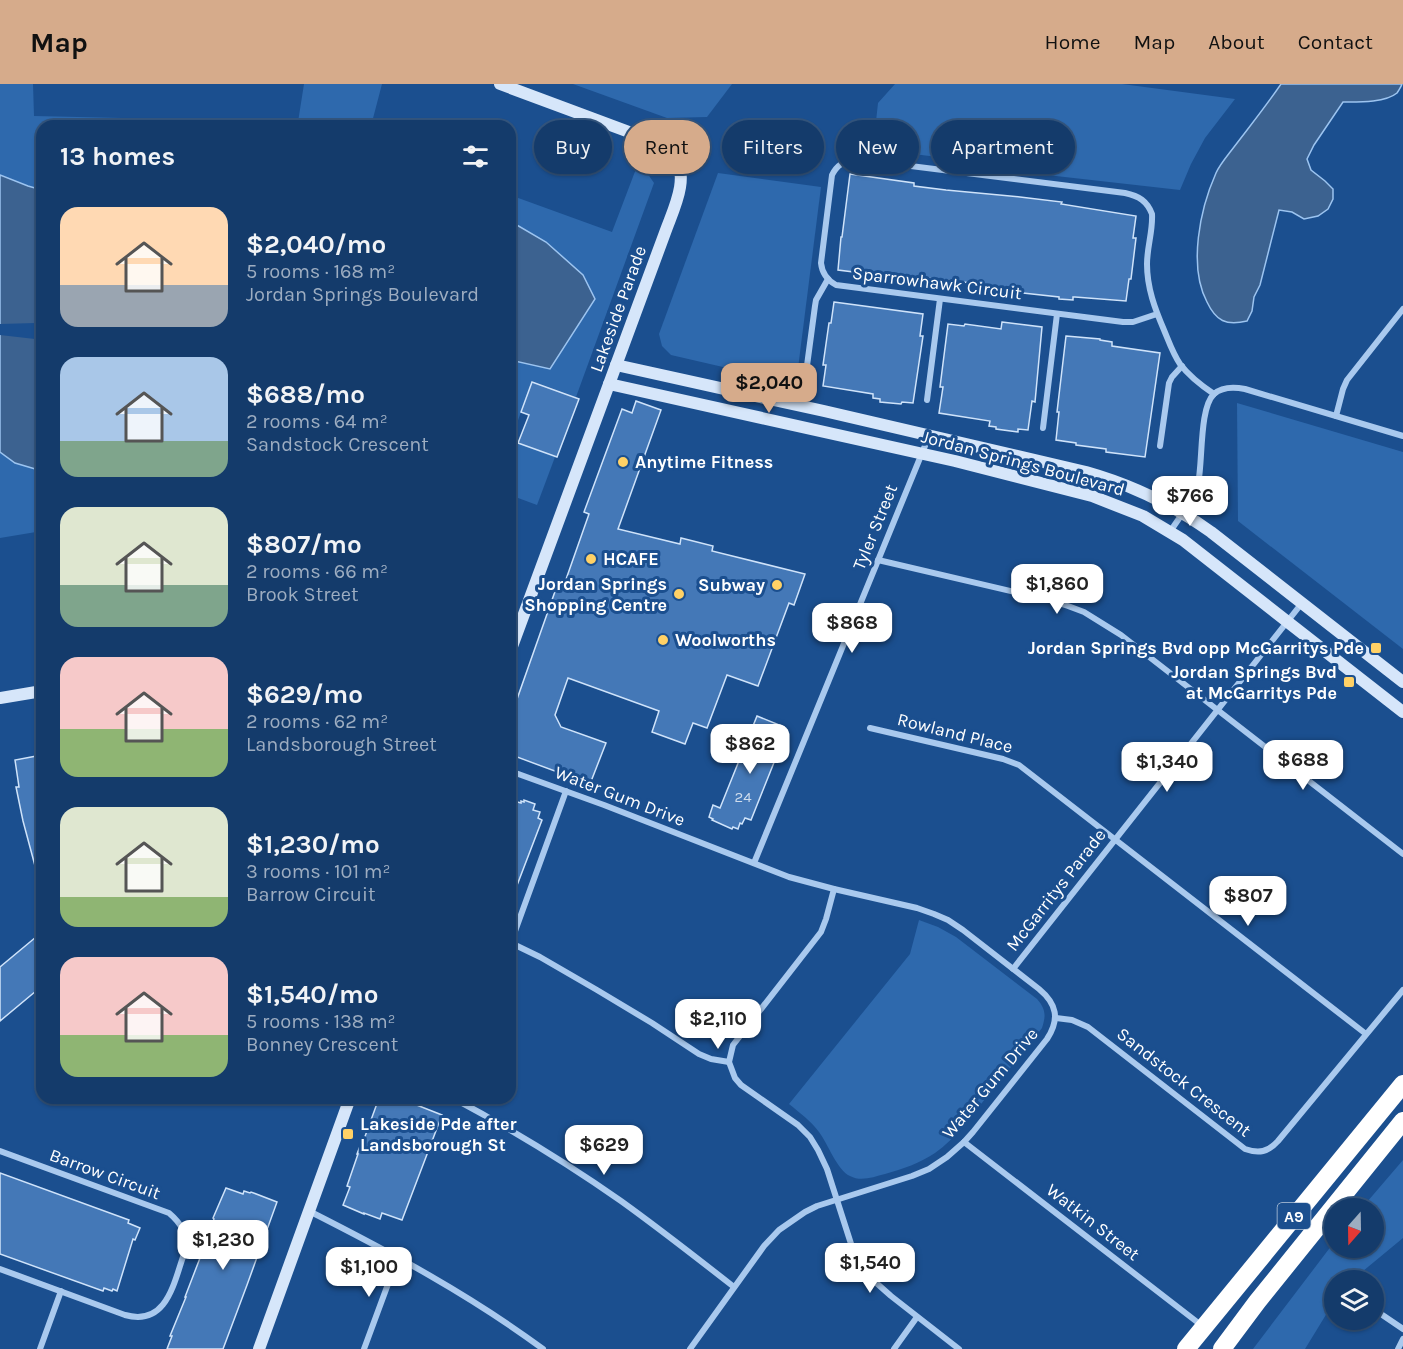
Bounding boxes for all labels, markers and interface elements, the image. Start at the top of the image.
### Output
text: Map [30,26,88,59]
text: Home [1045,30,1101,54]
text: Map [1134,30,1175,54]
text: About [1208,30,1265,54]
text: Contact [1298,30,1373,54]
chip: Buy [534,120,612,174]
chip: Rent [624,120,710,174]
chip: Filters [722,120,824,174]
chip: New [836,120,919,174]
chip: Apartment [931,120,1075,174]
icon: filters [459,140,492,173]
text: 13 homes [60,141,175,172]
text: $2,040/mo [246,229,386,260]
icon: home [108,231,180,303]
street label: Lakeside Parade [585,243,651,375]
text: 5 rooms · 168 m² [246,260,395,283]
street label: Sparrowhawk Circuit [851,262,1023,304]
text: Jordan Springs Boulevard [246,283,479,306]
pin: $2,040 [720,363,818,414]
text: $2,040 [735,371,803,394]
text: $688/mo [246,379,365,410]
icon: home [108,381,180,453]
text: 2 rooms · 64 m² [246,410,388,433]
street label: Jordan Springs Boulevard [919,425,1127,501]
text: Sandstock Crescent [246,433,429,456]
place label: Anytime Fitness [635,451,773,473]
marker: Anytime Fitness [616,455,630,469]
pin: $766 [1154,476,1226,527]
street label: Tyler Street [848,481,902,573]
text: $766 [1166,484,1214,507]
text: $807/mo [246,529,362,560]
icon: home [108,531,180,603]
place label: HCAFE [603,548,659,570]
marker: HCAFE [584,552,598,566]
text: 2 rooms · 66 m² [246,560,388,583]
pin: $1,860 [1008,564,1106,615]
text: $1,860 [1025,572,1089,595]
place label: Jordan Springs Shopping Centre [524,573,667,616]
place label: Subway [698,574,765,596]
marker: Subway [770,578,784,592]
text: Brook Street [246,583,358,606]
marker: Jordan Springs Shopping Centre [672,587,686,601]
pin: $868 [816,603,888,654]
text: $868 [826,611,878,634]
place label: Woolworths [675,629,776,651]
marker: Woolworths [656,633,670,647]
place label: Jordan Springs Bvd opp McGarritys Pde [1028,637,1364,659]
marker: Jordan Springs Bvd opp McGarritys Pde [1369,641,1383,655]
place label: Jordan Springs Bvd at McGarritys Pde [1171,661,1337,704]
marker: Jordan Springs Bvd at McGarritys Pde [1342,675,1356,689]
text: $629/mo [246,679,363,710]
icon: home [108,681,180,753]
street label: Rowland Place [895,708,1015,758]
text: 2 rooms · 62 m² [246,710,388,733]
pin: $862 [714,724,786,775]
text: $862 [725,732,775,755]
text: Landsborough Street [246,733,437,756]
pin: $688 [1267,740,1339,791]
pin: $1,340 [1118,742,1216,793]
text: $688 [1277,748,1329,771]
text: $1,340 [1136,750,1198,773]
street label: Water Gum Drive [552,761,688,831]
house number: 24 [734,788,752,806]
street label: McGarritys Parade [1001,824,1111,956]
text: $1,230/mo [246,829,380,860]
icon: home [108,831,180,903]
text: 3 rooms · 101 m² [246,860,391,883]
pin: $807 [1212,876,1284,927]
text: Barrow Circuit [246,883,375,906]
text: $807 [1223,884,1273,907]
text: $1,540/mo [246,979,378,1010]
icon: home [108,981,180,1053]
pin: $2,110 [669,999,767,1050]
text: $2,110 [689,1007,747,1030]
text: 5 rooms · 138 m² [246,1010,396,1033]
street label: Water Gum Drive [937,1023,1043,1143]
street label: Sandstock Crescent [1112,1023,1256,1141]
text: Bonney Crescent [246,1033,398,1056]
place label: Lakeside Pde after Landsborough St [360,1113,517,1156]
pin: $629 [568,1125,640,1176]
marker: Lakeside Pde after Landsborough St [341,1127,355,1141]
text: $629 [579,1133,629,1156]
street label: Barrow Circuit [47,1144,164,1204]
street label: Watkin Street [1042,1179,1144,1265]
north arrow [1324,1198,1384,1258]
map controls [1324,1198,1384,1330]
road number: A9 [1278,1203,1310,1229]
pin: $1,230 [174,1220,272,1271]
text: $1,230 [191,1228,255,1251]
pin: $1,540 [821,1243,919,1294]
pin: $1,100 [320,1247,418,1298]
text: $1,540 [839,1251,901,1274]
text: $1,100 [340,1255,398,1278]
button: layers [1324,1270,1384,1330]

